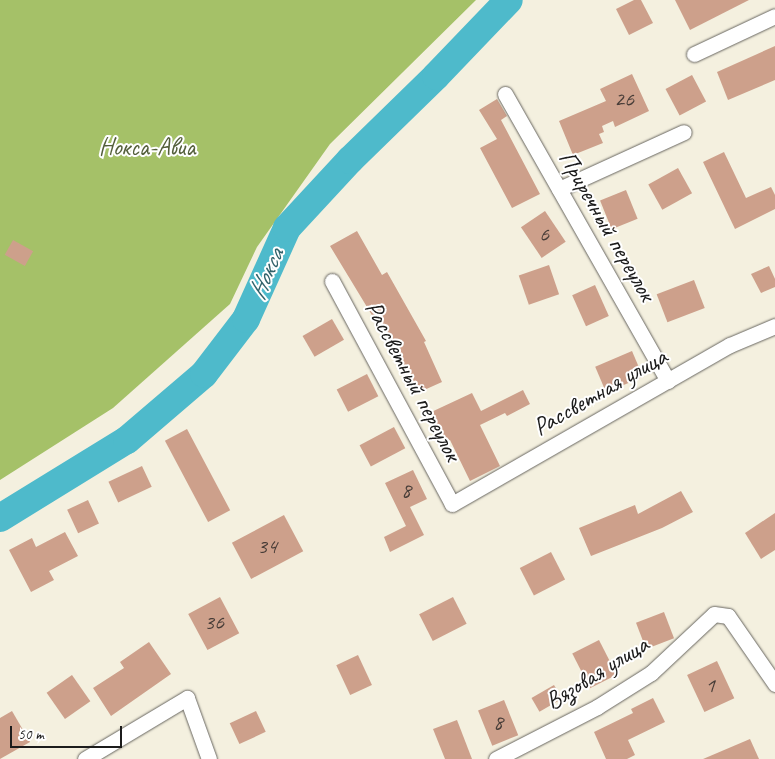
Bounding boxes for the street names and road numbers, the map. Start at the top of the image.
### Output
street label: Приречный переулок [552,146,662,306]
street label: Рассветный переулок [358,296,468,466]
street label: Рассветная улица [527,341,673,443]
street label: Вязовая улица [539,629,655,717]

